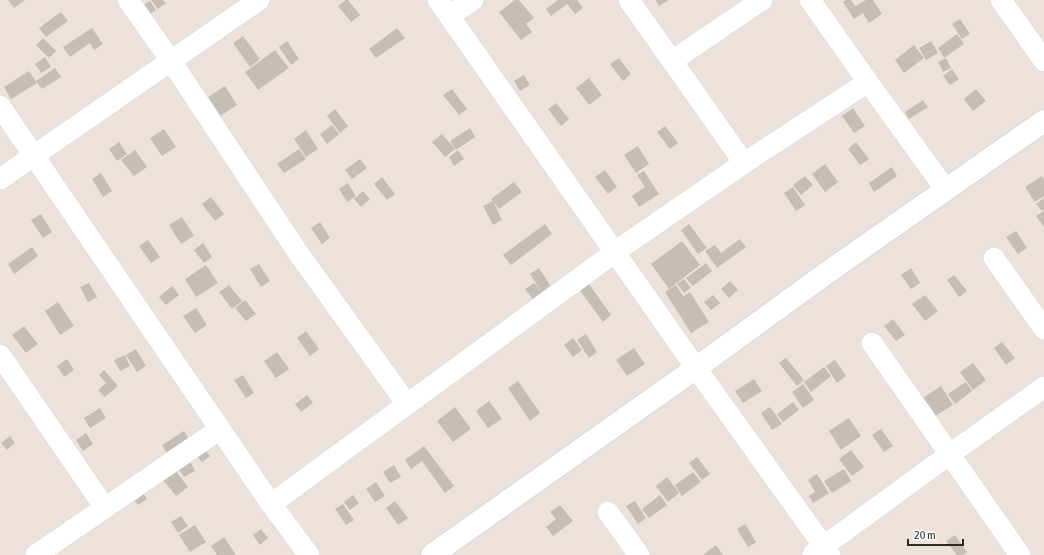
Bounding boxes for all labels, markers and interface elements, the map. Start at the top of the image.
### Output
scale bar [908,521,963,547]
text: 20 m [914,528,936,542]

